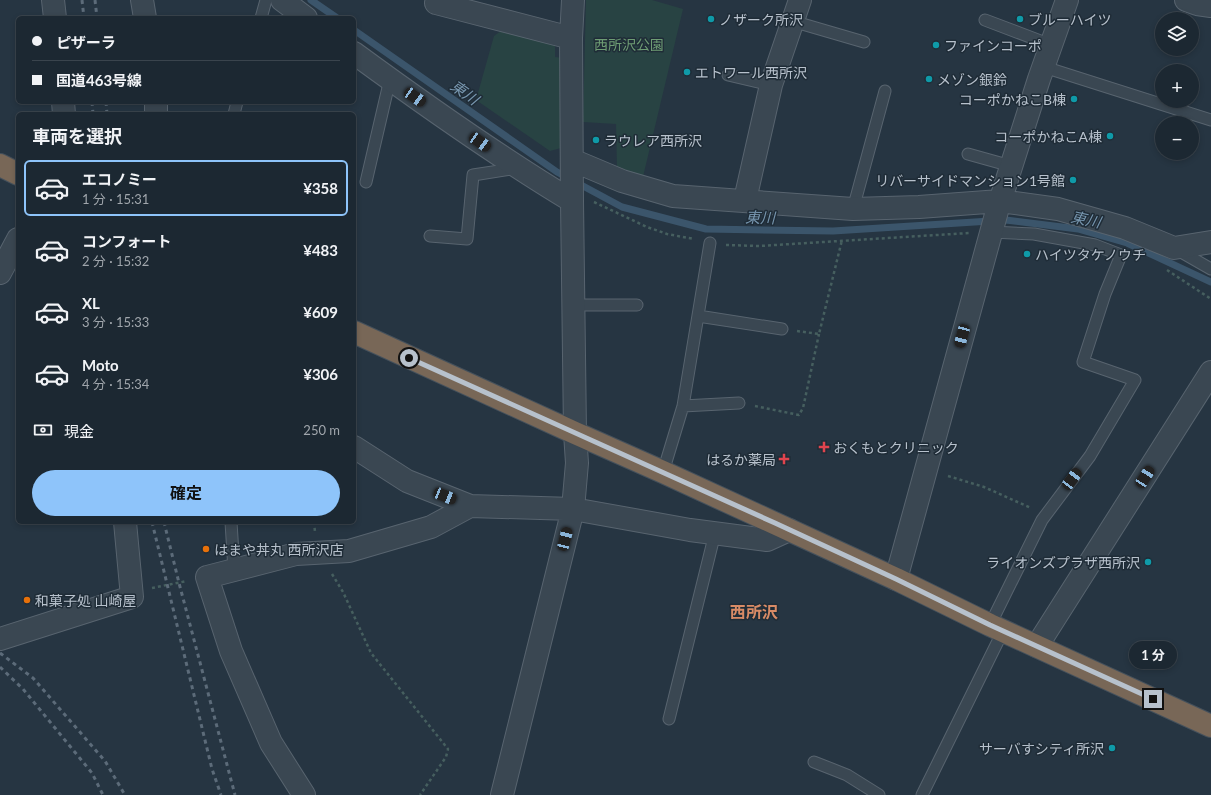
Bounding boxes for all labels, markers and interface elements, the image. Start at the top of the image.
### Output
place label: ノザーク所沢 [719,11,803,28]
place label: ブルーハイツ [1028,11,1111,28]
map controls [1155,12,1199,160]
button: layers [1155,12,1199,56]
marker: ノザーク所沢 [706,14,716,24]
marker: ブルーハイツ [1015,14,1025,24]
text: ピザーラ [56,33,116,51]
park label: 西所沢公園 [594,36,664,53]
place label: ファインコーポ [944,37,1042,54]
marker: ファインコーポ [931,40,941,50]
place label: エトワール西所沢 [695,64,807,81]
button: + [1155,64,1199,108]
marker: エトワール西所沢 [682,67,692,77]
text: 国道463号線 [56,71,142,89]
place label: メゾン銀鈴 [937,71,1007,88]
marker: メゾン銀鈴 [924,74,934,84]
water label: 東川 [448,76,484,109]
car [402,85,428,109]
place label: コーポかねこB棟 [959,91,1066,108]
marker: コーポかねこB棟 [1069,94,1079,104]
button: − [1155,116,1199,160]
text: 車両を選択 [32,125,122,147]
place label: コーポかねこA棟 [995,128,1102,145]
car [467,130,493,154]
marker: コーポかねこA棟 [1105,131,1115,141]
place label: ラウレア西所沢 [604,132,702,149]
marker: ラウレア西所沢 [591,135,601,145]
icon: car [34,170,70,206]
text: エコノミー [82,170,157,188]
place label: リバーサイドマンション1号館 [875,172,1065,189]
marker: リバーサイドマンション1号館 [1068,175,1078,185]
text: ¥358 [303,179,338,197]
text: 1 分 · 15:31 [82,191,149,207]
water label: 東川 [1069,207,1104,231]
water label: 東川 [745,208,777,226]
icon: car [34,232,70,268]
text: コンフォート [82,232,172,250]
text: ¥483 [303,241,338,259]
place label: ハイツタケノウチ [1035,246,1146,263]
marker: ハイツタケノウチ [1022,249,1032,259]
text: 2 分 · 15:32 [82,253,149,269]
icon: car [34,294,70,330]
text: XL [82,294,100,312]
text: ¥609 [303,303,338,321]
text: 3 分 · 15:33 [82,314,149,330]
car [953,323,971,349]
route start [400,349,418,367]
icon: car [34,356,70,392]
text: Moto [82,356,119,374]
text: ¥306 [303,365,338,383]
text: 4 分 · 15:34 [82,376,149,392]
icon: cash [32,419,54,441]
text: 現金 [64,422,94,440]
text: 250 m [303,422,340,438]
place label: おくもとクリニック [833,439,959,456]
marker: おくもとクリニック [818,441,830,453]
place label: はるか薬局 [706,451,776,468]
marker: はるか薬局 [779,454,789,464]
car [1133,464,1157,490]
car [1060,466,1084,492]
button: 確定 [32,470,340,516]
car [432,486,458,506]
car [556,526,574,552]
place label: はまや丼丸 西所沢店 [214,541,344,558]
marker: はまや丼丸 西所沢店 [201,544,211,554]
place label: ライオンズプラザ西所沢 [986,554,1140,571]
marker: ライオンズプラザ西所沢 [1143,557,1153,567]
place label: 和菓子処 山崎屋 [35,592,137,609]
marker: 和菓子処 山崎屋 [22,595,32,605]
district label: 西所沢 [730,602,778,621]
callout: 1 分 [1129,641,1177,669]
text: 1 分 [1141,647,1165,663]
route end [1144,690,1162,708]
place label: サーバすシティ所沢 [979,740,1104,757]
marker: サーバすシティ所沢 [1107,743,1117,753]

